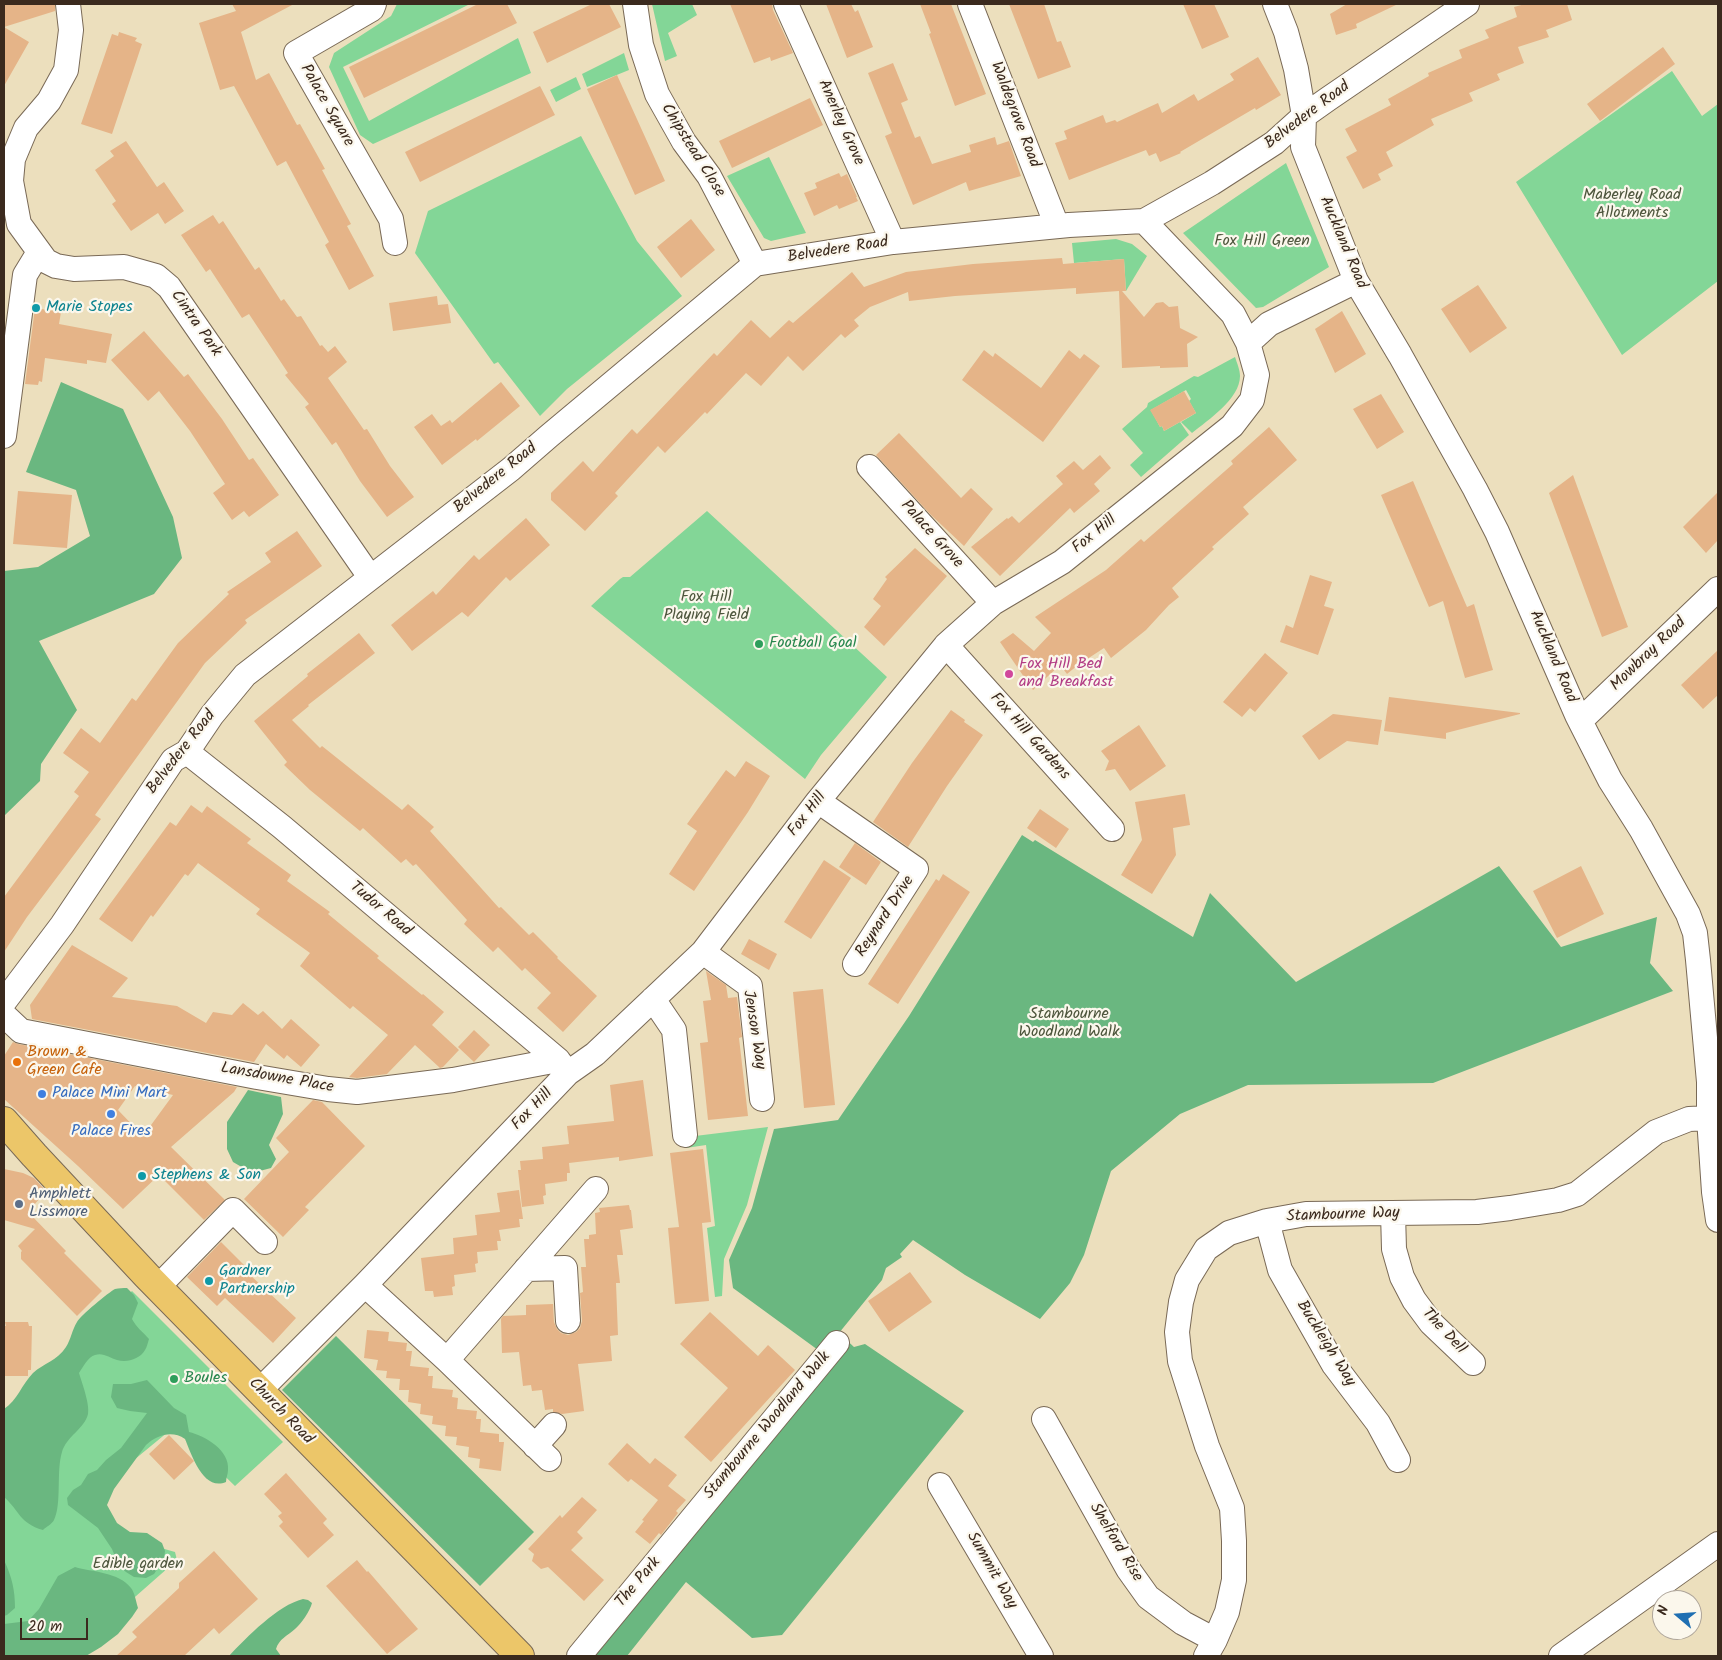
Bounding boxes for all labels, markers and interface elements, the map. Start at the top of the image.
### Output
street label: Waldegrave Road [985,59,1043,171]
street label: Palace Square [295,61,357,151]
street label: Anerley Grove [813,77,867,169]
street label: Belvedere Road [1262,78,1354,154]
street label: Chipstead Close [656,101,728,201]
park label: Maberley Road Allotments [1583,186,1681,224]
street label: Auckland Road [1314,194,1370,292]
park label: Fox Hill Green [1214,232,1310,252]
street label: Belvedere Road [786,234,890,268]
street label: Cintra Park [165,287,225,361]
place label: Marie Stopes [46,298,132,318]
marker: Marie Stopes [30,302,42,314]
street label: Belvedere Road [451,440,541,518]
street label: Palace Grove [896,497,966,573]
street label: Fox Hill [1069,511,1121,559]
park label: Fox Hill Playing Field [663,588,749,626]
street label: Auckland Road [1524,608,1580,706]
street label: Mowbray Road [1607,614,1691,696]
place label: Football Goal [769,634,857,654]
marker: Football Goal [753,638,765,650]
place label: Fox Hill Bed and Breakfast [1019,655,1114,693]
marker: Fox Hill Bed and Breakfast [1003,668,1015,680]
street label: Fox Hill Gardens [985,689,1073,785]
street label: Belvedere Road [143,707,221,799]
street label: Fox Hill [785,789,831,841]
street label: Reynard Drive [853,873,919,961]
street label: Tudor Road [345,878,415,942]
street label: Jenson Way [737,989,769,1071]
park label: Stambourne Woodland Walk [1019,1005,1119,1043]
place label: Brown & Green Cafe [27,1043,102,1081]
marker: Brown & Green Cafe [11,1056,23,1068]
street label: Lansdowne Place [219,1060,335,1098]
place label: Palace Mini Mart [52,1084,167,1104]
street label: Fox Hill [508,1085,558,1135]
marker: Palace Mini Mart [36,1088,48,1100]
marker: Palace Fires [105,1108,117,1120]
place label: Palace Fires [71,1122,151,1142]
place label: Stephens & Son [152,1166,261,1186]
marker: Stephens & Son [136,1170,148,1182]
place label: Amphlett Lissmore [29,1185,91,1223]
marker: Amphlett Lissmore [13,1198,25,1210]
street label: Stambourne Way [1286,1204,1400,1228]
place label: Gardner Partnership [219,1262,295,1300]
marker: Gardner Partnership [203,1275,215,1287]
street label: Buckleigh Way [1291,1298,1359,1390]
street label: The Dell [1417,1305,1469,1359]
street label: Stambourne Woodland Walk [701,1348,835,1504]
place label: Boules [184,1369,227,1389]
marker: Boules [168,1373,180,1385]
street label: Church Road [243,1375,317,1449]
street label: Shelford Rise [1084,1500,1146,1586]
street label: Summit Way [961,1529,1021,1613]
street label: The Park [612,1554,666,1612]
park label: Edible garden [92,1555,184,1575]
north arrow [1652,1590,1702,1640]
text: N [1652,1603,1676,1618]
scale bar [22,1608,90,1640]
text: 20 m [28,1615,62,1639]

